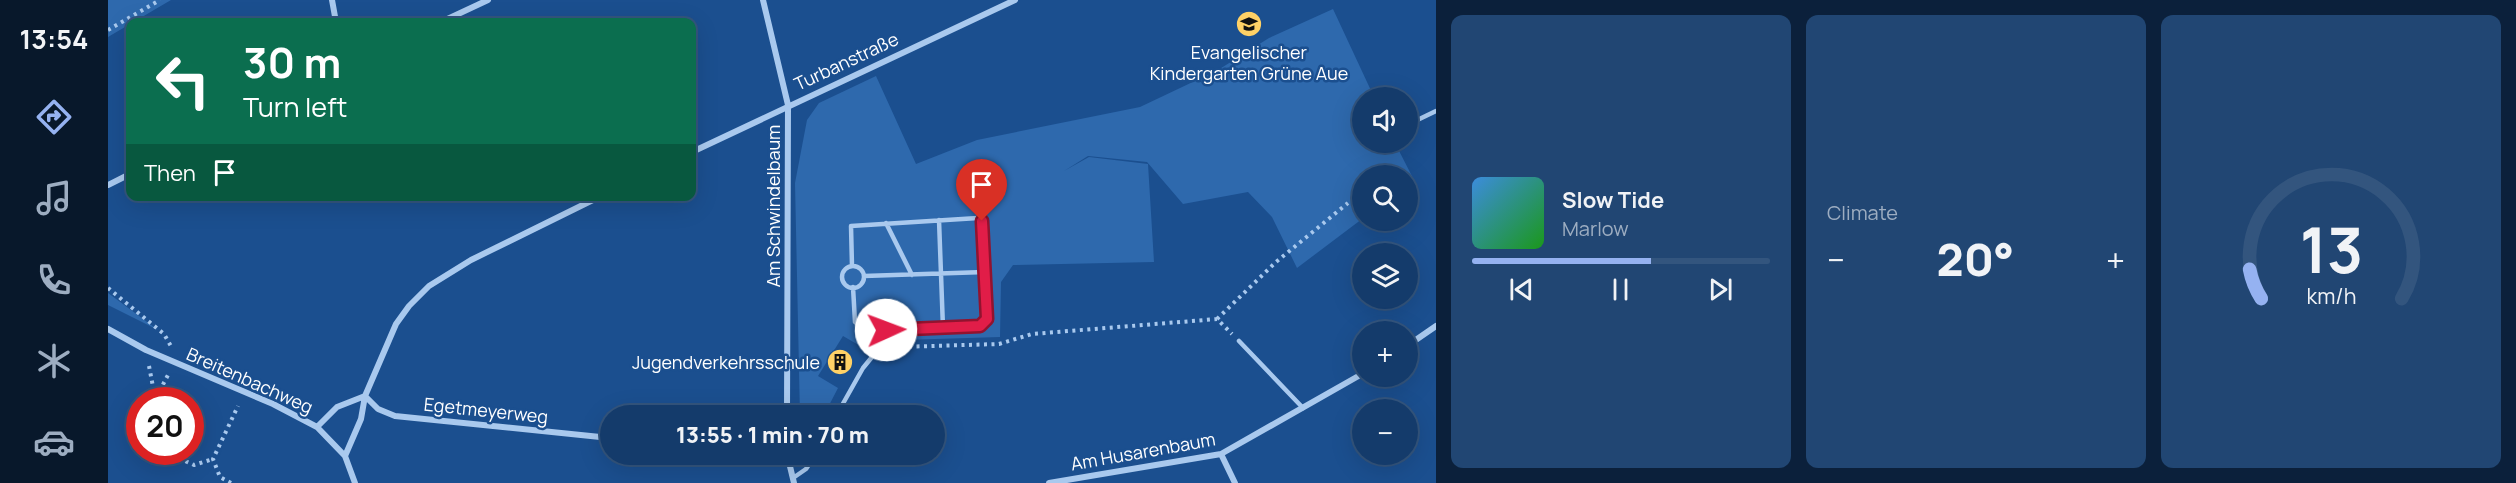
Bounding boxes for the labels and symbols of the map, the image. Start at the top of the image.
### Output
school or university icon: Evangelischer Kindergarten Grüne Aue [1234,9,1264,39]
street label: Turbanstraße [790,26,902,96]
place label: Evangelischer Kindergarten Grüne Aue [1150,40,1348,85]
street label: Am Schwindelbaum [761,125,785,287]
pin [956,159,1007,221]
position arrow [854,298,918,362]
street label: Breitenbachweg [183,341,317,419]
building icon: Jugendverkehrsschule [825,347,855,377]
place label: Jugendverkehrsschule [632,350,820,374]
speed limit sign: 20 [126,387,204,465]
street label: Egetmeyerweg [423,392,549,428]
street label: Am Husarenbaum [1069,426,1217,476]

